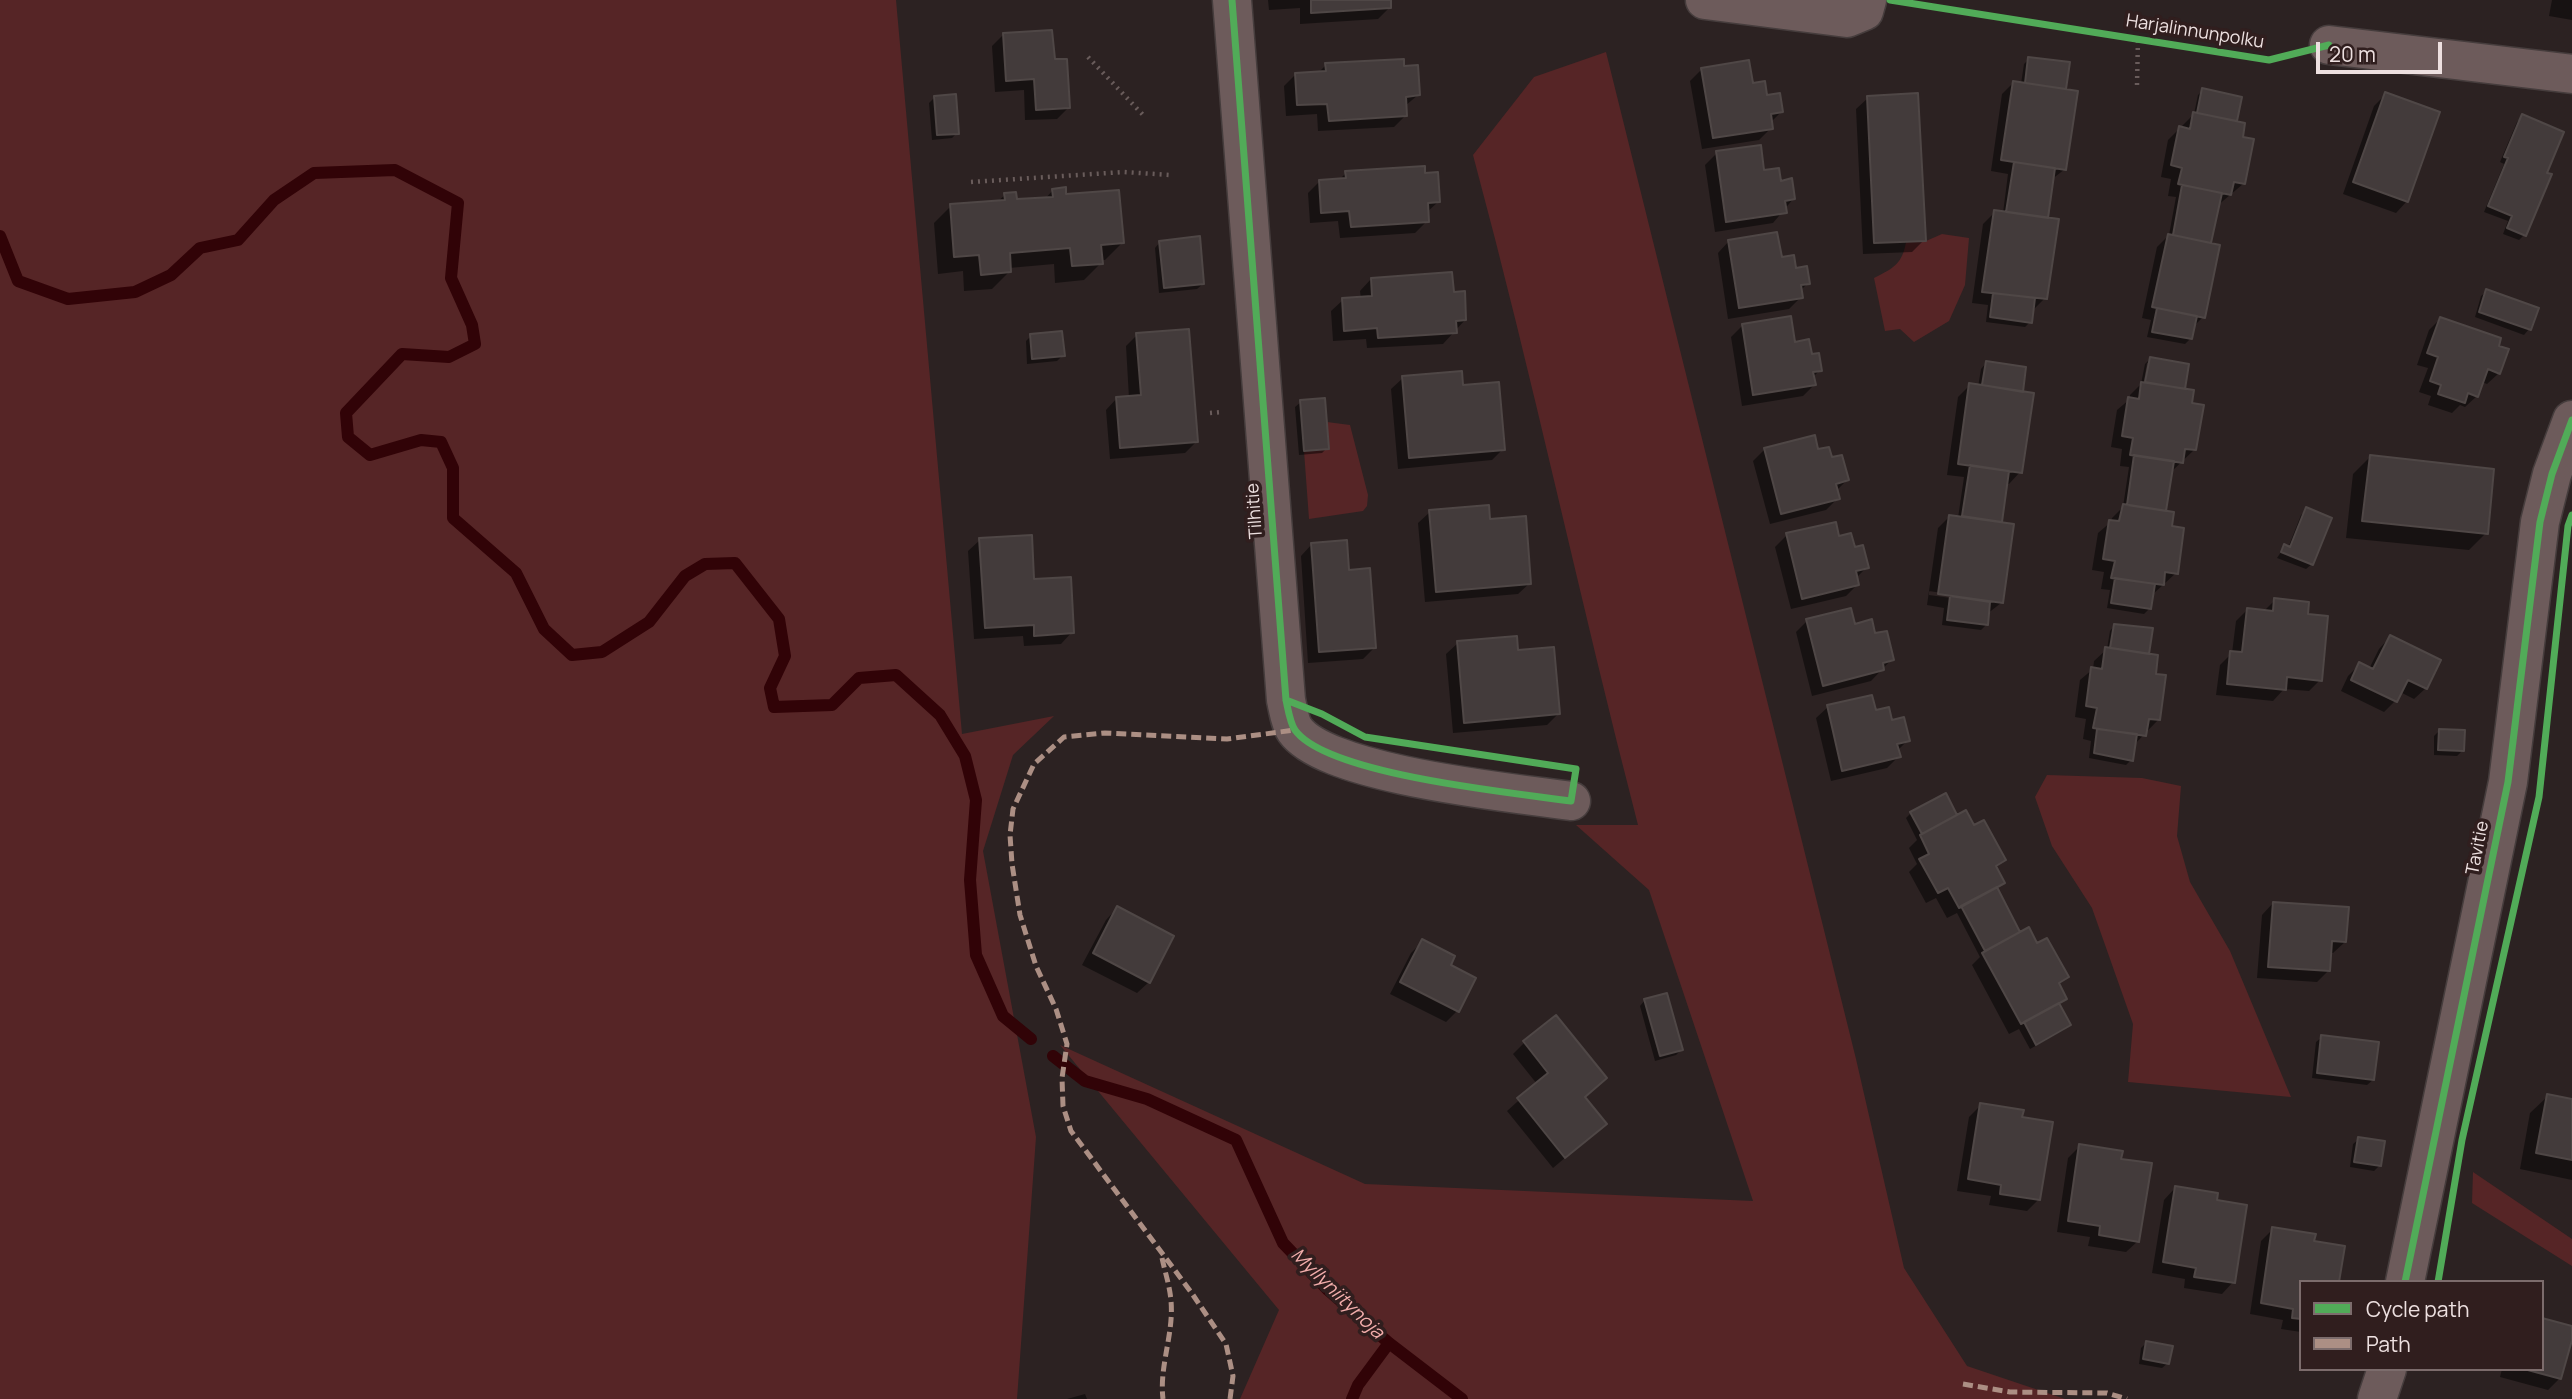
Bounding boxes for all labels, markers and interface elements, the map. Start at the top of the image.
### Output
street label: Harjalinnunpolku [2124,10,2266,54]
scale bar [2320,28,2446,72]
text: 20 m [2329,40,2376,68]
street label: Tilhitie [1242,482,1268,540]
street label: Tavitie [2462,819,2494,877]
water label: Myllyniitynoja [1286,1244,1388,1344]
legend [2299,1280,2544,1371]
text: Cycle path [2366,1295,2469,1323]
text: Path [2366,1330,2411,1358]

